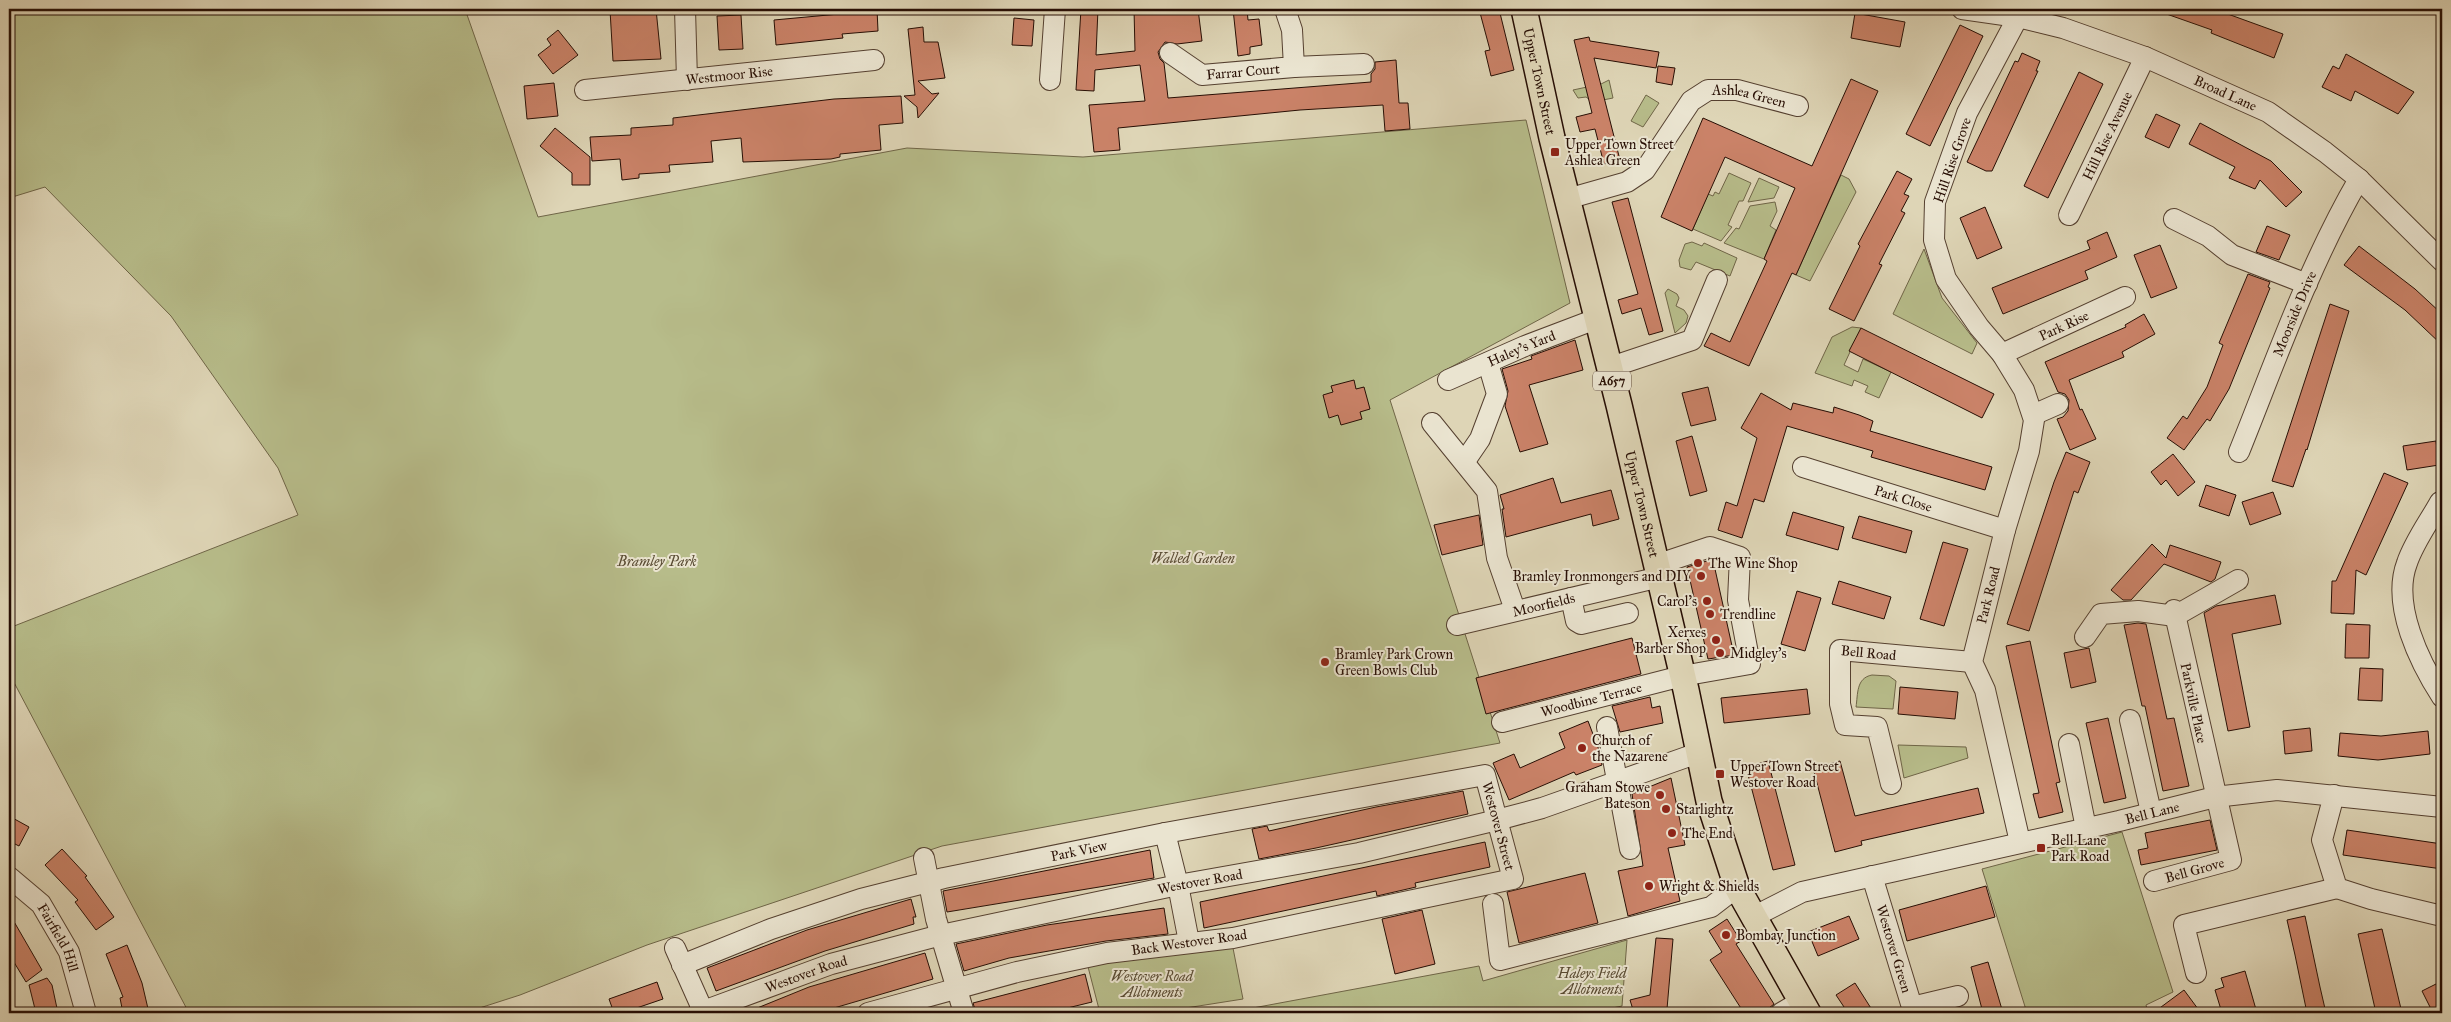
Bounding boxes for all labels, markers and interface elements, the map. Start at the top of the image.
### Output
street label: Upper Town Street [1519,26,1559,137]
street label: Farrar Court [1206,60,1281,84]
street label: Westmoor Rise [685,63,774,89]
street label: Broad Lane [2191,72,2260,115]
street label: Ashlea Green [1711,82,1788,112]
street label: Hill Rise Avenue [2079,89,2136,183]
street label: Hill Rise Grove [1930,115,1975,205]
place label: Upper Town Street Ashlea Green [1564,136,1674,169]
marker: Upper Town Street Ashlea Green [1549,146,1561,158]
street label: Moorside Drive [2269,268,2320,359]
street label: Park Rise [2036,307,2092,345]
street label: Haley's Yard [1485,327,1558,370]
road number: A657 [1593,372,1631,391]
street label: Upper Town Street [1621,449,1663,559]
street label: Park Close [1872,482,1934,516]
park label: Walled Garden [1151,550,1235,567]
park label: Bramley Park [617,553,697,570]
place label: The Wine Shop [1708,555,1798,572]
marker: The Wine Shop [1692,557,1704,569]
street label: Park Road [1973,565,2004,625]
place label: Bramley Ironmongers and DIY [1512,568,1692,585]
marker: Bramley Ironmongers and DIY [1695,570,1707,582]
street label: Moorfields [1511,589,1577,621]
place label: Carol's [1657,593,1697,610]
marker: Carol's [1701,595,1713,607]
place label: Trendline [1720,606,1776,623]
marker: Trendline [1704,608,1716,620]
place label: Xerxes Barber Shop [1635,624,1706,657]
marker: Xerxes Barber Shop [1710,634,1722,646]
street label: Bell Road [1840,642,1897,664]
place label: Midgley's [1730,645,1787,662]
place label: Bramley Park Crown Green Bowls Club [1335,646,1454,679]
marker: Midgley's [1714,647,1726,659]
marker: Bramley Park Crown Green Bowls Club [1319,656,1331,668]
street label: Parkville Place [2177,661,2210,745]
street label: Woodbine Terrace [1539,679,1644,721]
place label: Church of the Nazarene [1592,732,1668,765]
marker: Church of the Nazarene [1576,742,1588,754]
place label: Upper Town Street Westover Road [1730,758,1839,791]
marker: Upper Town Street Westover Road [1714,768,1726,780]
place label: Graham Stowe Bateson [1565,779,1650,812]
street label: Westover Street [1478,780,1518,872]
marker: Graham Stowe Bateson [1654,789,1666,801]
street label: Bell Lane [2123,798,2181,828]
place label: Starlightz [1676,801,1734,818]
marker: Starlightz [1660,803,1672,815]
place label: The End [1682,825,1733,842]
marker: The End [1666,827,1678,839]
place label: Bell Lane Park Road [2051,832,2109,865]
street label: Park View [1049,837,1109,865]
marker: Bell Lane Park Road [2035,842,2047,854]
street label: Bell Grove [2163,854,2226,887]
street label: Westover Road [1156,866,1244,898]
place label: Wright & Shields [1659,878,1759,895]
marker: Wright & Shields [1643,880,1655,892]
street label: Fairfield Hill [33,900,82,974]
street label: Westover Green [1872,903,1915,995]
street label: Back Westover Road [1130,926,1248,959]
place label: Bombay Junction [1736,927,1836,945]
marker: Bombay Junction [1720,929,1732,941]
street label: Westover Road [763,952,849,997]
park label: Haleys Field Allotments [1556,965,1628,998]
park label: Westover Road Allotments [1111,968,1195,1001]

